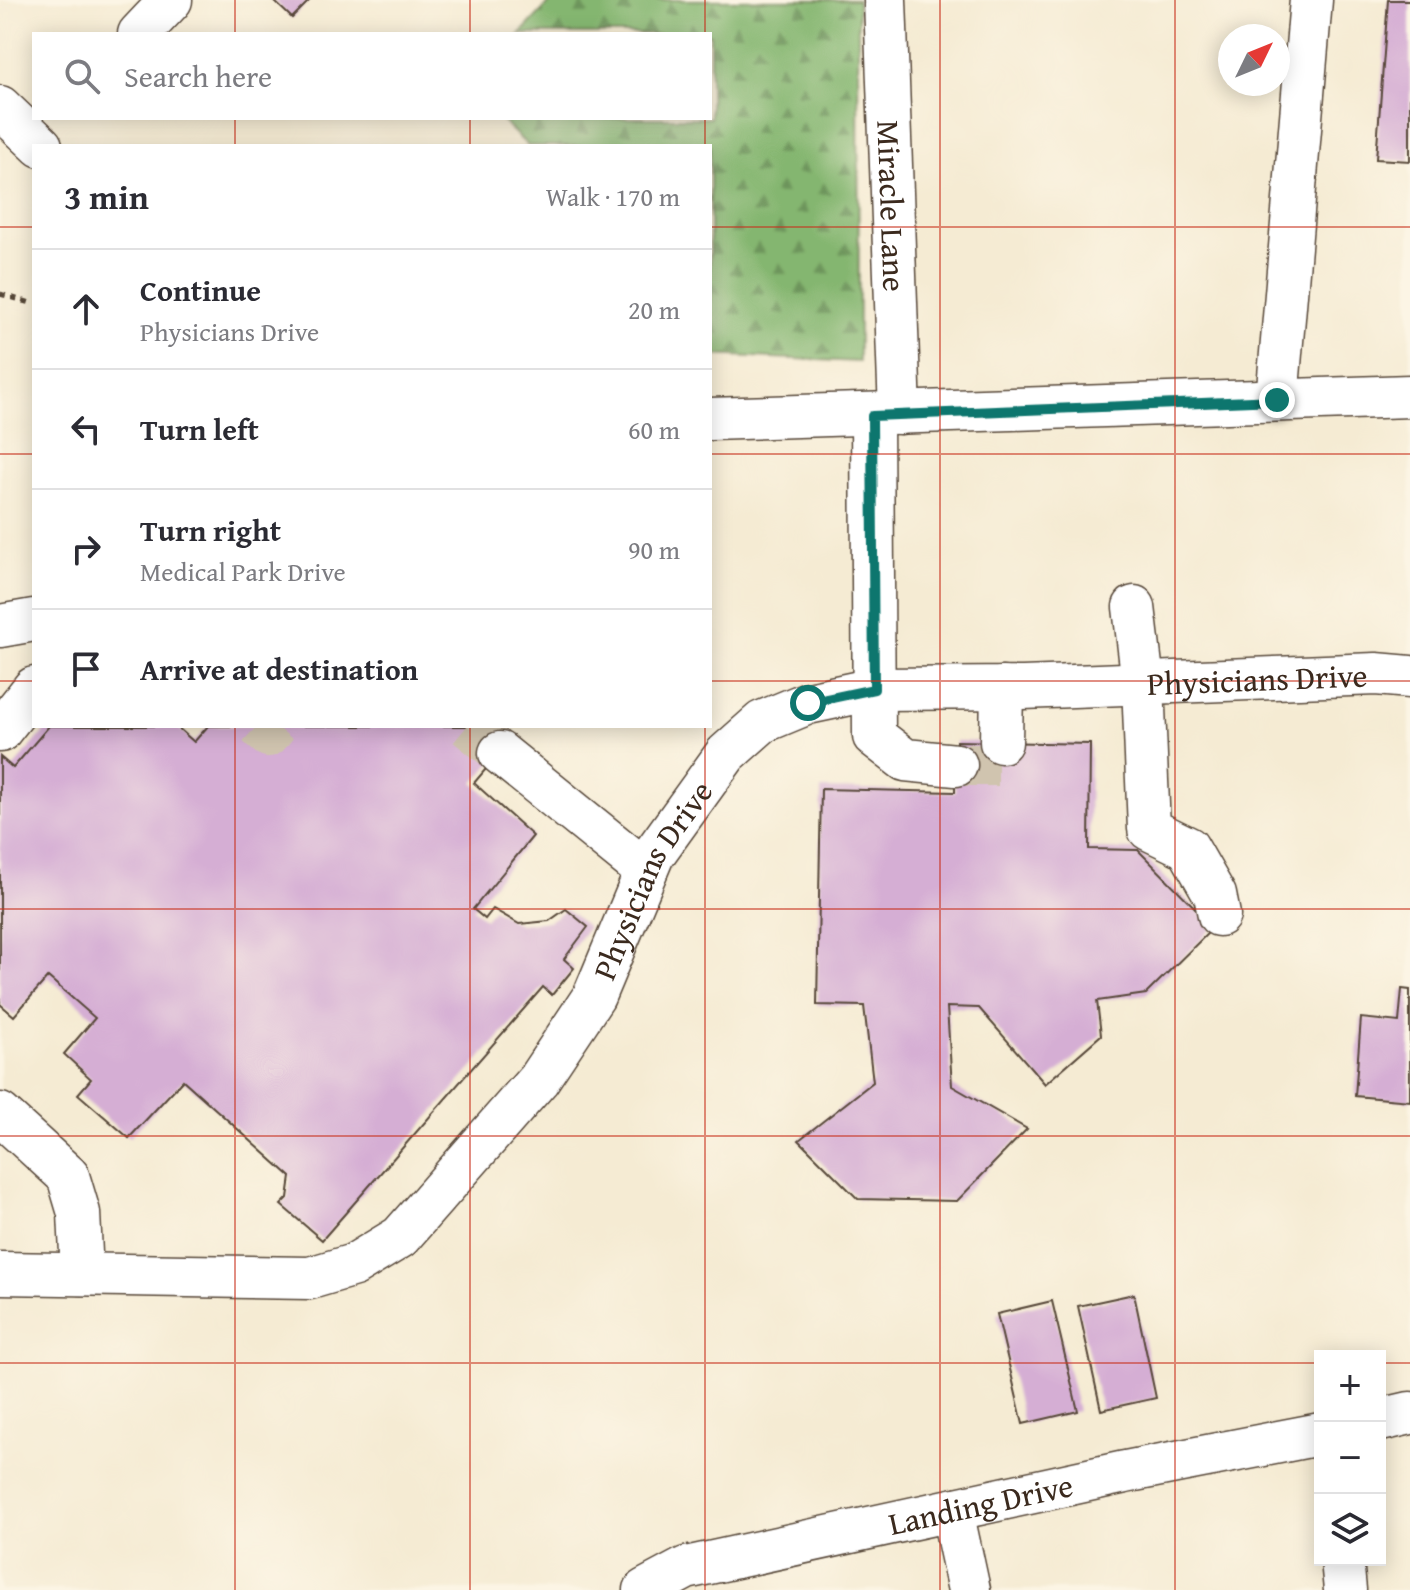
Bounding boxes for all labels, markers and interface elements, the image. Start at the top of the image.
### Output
north arrow [1218,24,1290,96]
search box [32,32,712,120]
icon: search [60,54,104,98]
text: Search here [124,54,272,98]
street label: Miracle Lane [866,119,919,292]
text: 3 min [64,172,149,221]
text: Walk · 170 m [546,177,680,216]
text: Continue [140,268,261,312]
icon: ahead [64,287,108,331]
text: 20 m [628,290,680,329]
text: Physicians Drive [140,312,319,351]
route end [1259,382,1295,418]
icon: left [64,407,108,451]
text: Turn left [140,407,259,451]
text: 60 m [628,410,680,449]
text: Turn right [140,508,281,552]
icon: right [64,527,108,571]
text: 90 m [628,530,680,569]
text: Medical Park Drive [140,552,346,591]
icon: arrive [64,647,108,691]
text: Arrive at destination [140,647,418,691]
street label: Physicians Drive [1146,651,1368,707]
route start [790,685,826,721]
street label: Physicians Drive [580,770,723,987]
map controls [1314,1350,1386,1566]
button: + [1314,1350,1386,1422]
button: − [1314,1422,1386,1494]
street label: Landing Drive [884,1461,1077,1547]
button: layers [1314,1494,1386,1566]

